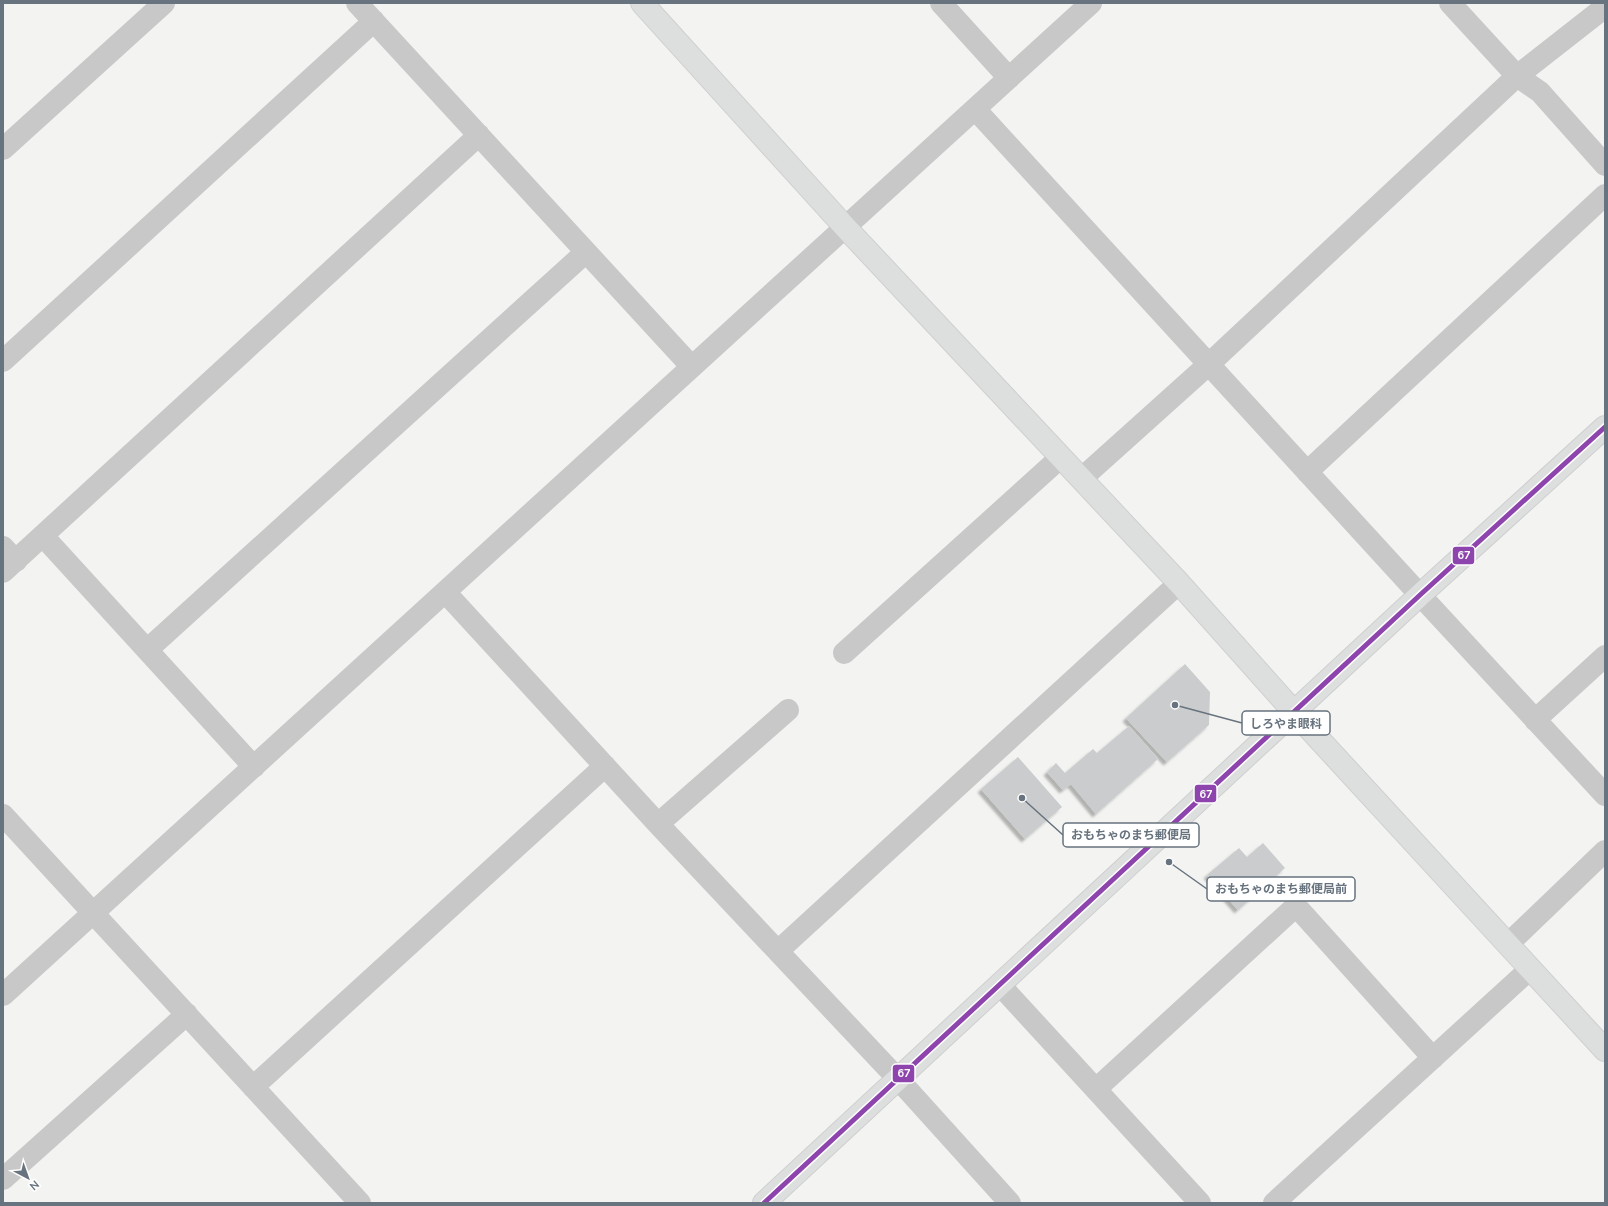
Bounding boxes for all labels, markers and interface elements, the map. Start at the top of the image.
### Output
line badge: 67 [1452,546,1475,565]
text: 67 [1457,548,1471,563]
callout: しろやま眼科 [1242,711,1330,735]
text: しろやま眼科 [1250,716,1322,732]
line badge: 67 [1194,784,1217,803]
text: 67 [1199,787,1213,802]
callout: おもちゃのまち郵便局 [1063,823,1199,847]
text: おもちゃのまち郵便局 [1071,827,1191,843]
callout: おもちゃのまち郵便局前 [1207,877,1355,901]
text: おもちゃのまち郵便局前 [1215,881,1347,897]
line badge: 67 [892,1064,915,1083]
text: 67 [897,1066,911,1081]
north arrow [8,1158,48,1198]
text: N [26,1177,42,1194]

